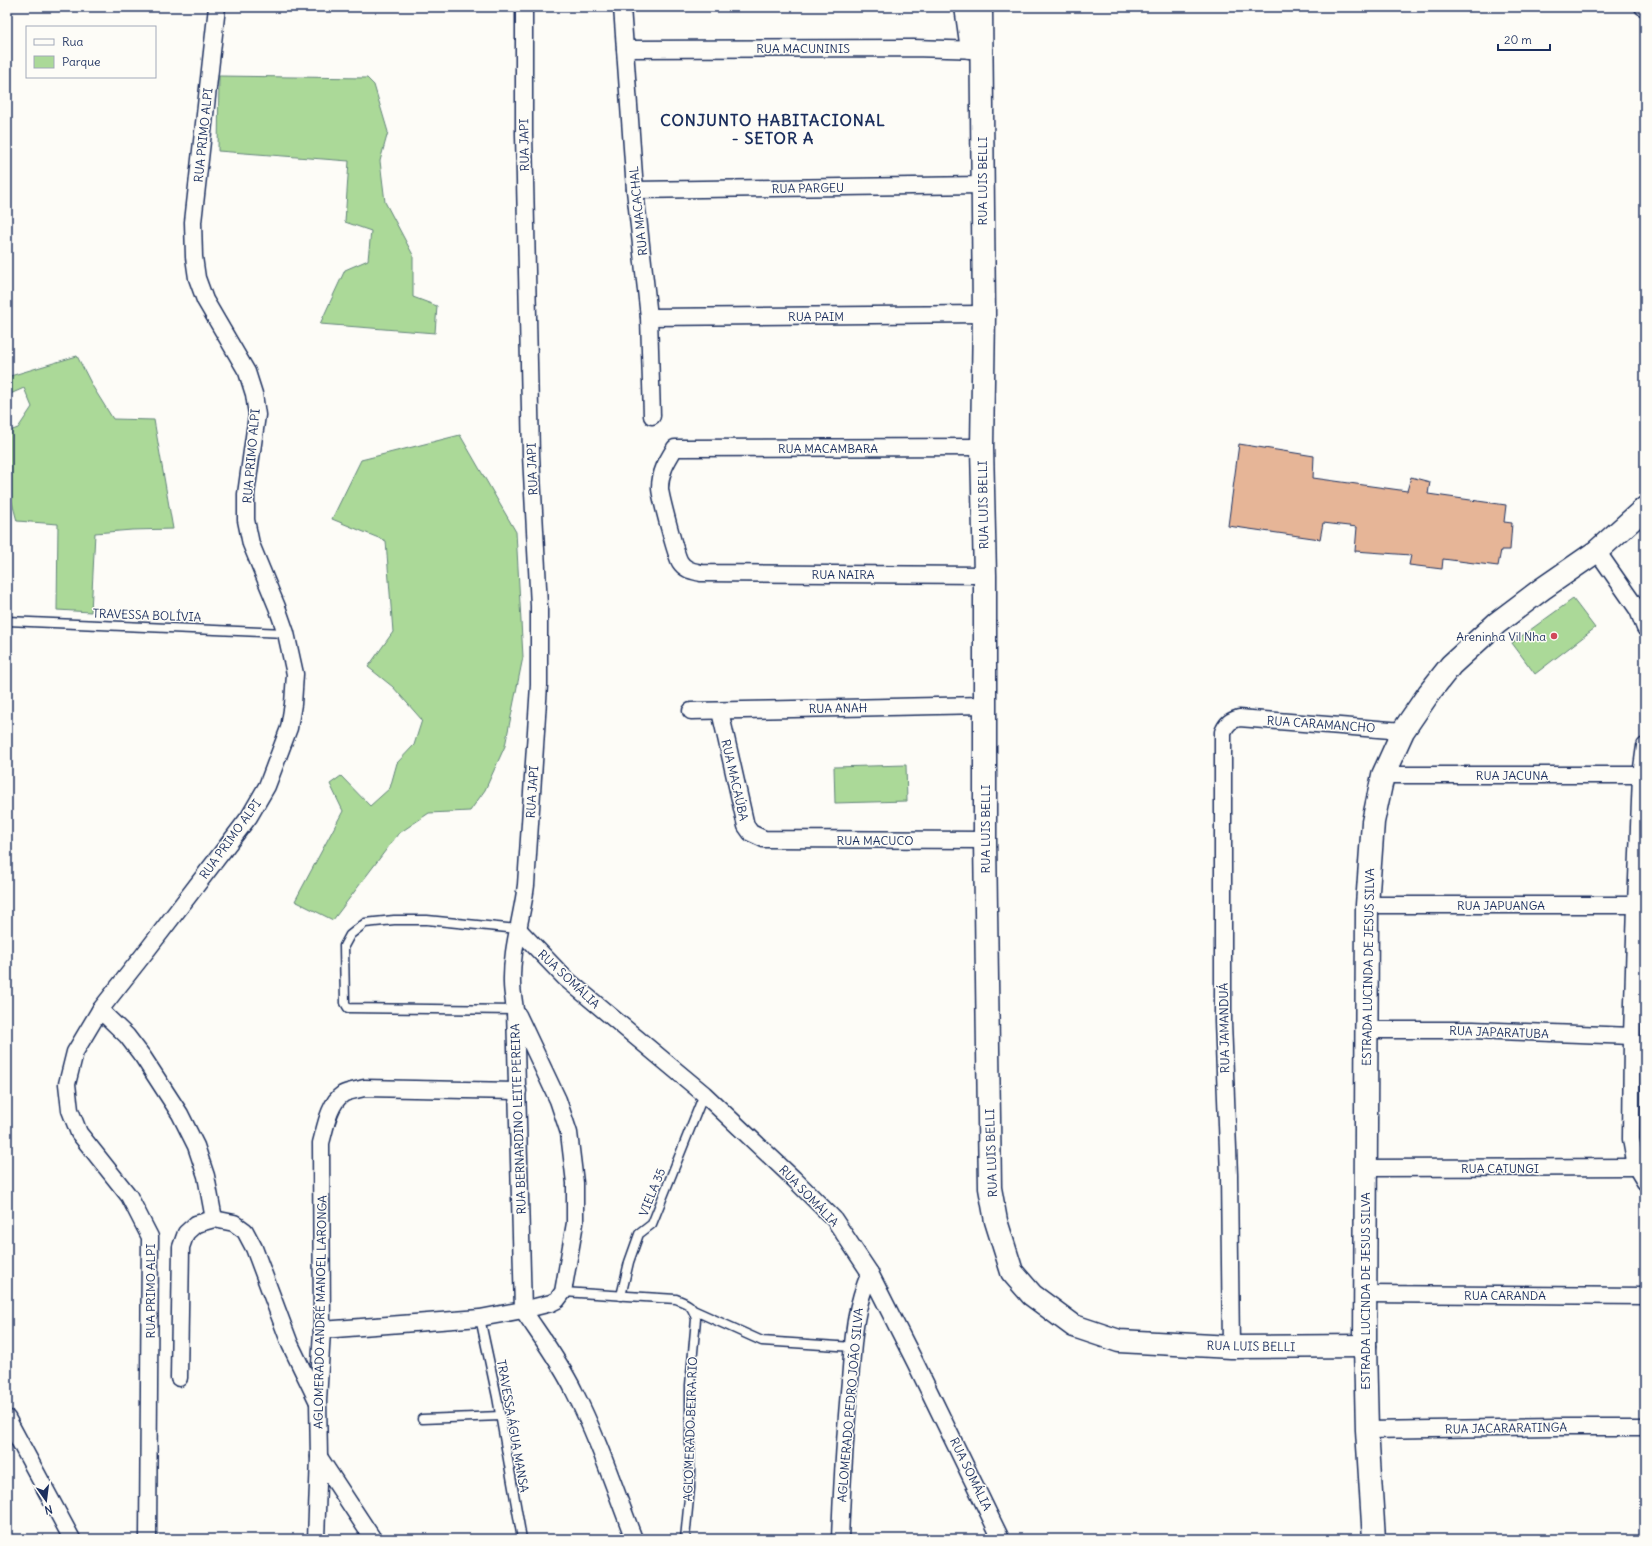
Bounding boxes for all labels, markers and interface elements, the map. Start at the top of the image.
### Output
legend [26,26,156,78]
scale bar [1498,26,1550,52]
text: 20 m [1504,32,1532,47]
text: Rua [62,34,84,49]
street label: RUA MACUNINIS [756,41,850,56]
text: Parque [62,54,101,69]
street label: RUA PRIMO ALPI [191,87,215,183]
district label: CONJUNTO HABITACIONAL - SETOR A [660,110,886,148]
street label: RUA JAPI [516,119,532,171]
street label: RUA LUIS BELLI [975,137,990,225]
street label: RUA MACACHAL [626,165,650,257]
street label: RUA PARGEU [772,180,844,196]
street label: RUA PAIM [788,309,844,324]
street label: RUA PRIMO ALPI [239,408,263,504]
street label: RUA MACAMBARA [778,441,878,456]
street label: RUA JAPI [524,442,540,496]
street label: RUA LUIS BELLI [975,460,991,550]
street label: RUA NAIRA [812,567,875,582]
street label: TRAVESSA BOLÍVIA [92,606,202,624]
place label: Areninha Vil Nha [1456,629,1546,644]
marker: Areninha Vil Nha [1549,631,1559,641]
street label: RUA ANAH [809,700,868,716]
street label: RUA CARAMANCHO [1266,713,1376,735]
street label: RUA MACAÚBA [718,738,752,823]
street label: RUA JAPI [523,765,541,819]
street label: RUA JACUNA [1476,768,1548,783]
street label: RUA LUIS BELLI [978,785,993,873]
street label: RUA PRIMO ALPI [196,796,264,882]
street label: RUA MACUCO [837,833,913,848]
street label: ESTRADA LUCINDA DE JESUS SILVA [1359,868,1377,1066]
street label: RUA JAPUANGA [1457,898,1545,913]
street label: RUA SOMÁLIA [535,946,603,1012]
street label: RUA JAMANDUÁ [1216,982,1232,1073]
street label: RUA BERNARDINO LEITE PEREIRA [507,1023,529,1215]
street label: RUA JAPARATUBA [1449,1023,1549,1041]
street label: RUA LUIS BELLI [982,1108,1000,1198]
street label: RUA CATUNGI [1461,1161,1539,1176]
street label: RUA SOMÁLIA [776,1162,842,1230]
street label: VIELA 35 [636,1166,668,1218]
street label: ESTRADA LUCINDA DE JESUS SILVA [1358,1192,1373,1390]
street label: AGLOMERADO ANDRÉ MANOEL LARONGA [310,1195,330,1429]
street label: RUA PRIMO ALPI [143,1244,158,1338]
street label: RUA CARANDA [1464,1288,1546,1303]
street label: AGLOMERADO PEDRO JOÃO SILVA [834,1307,866,1503]
street label: RUA LUIS BELLI [1206,1338,1296,1354]
street label: AGLOMERADO BEIRA RIO [680,1356,700,1502]
street label: TRAVESSA ÁGUA MANSA [494,1358,532,1494]
street label: RUA JACARARATINGA [1445,1419,1567,1437]
street label: RUA SOMÁLIA [947,1435,995,1513]
north arrow [26,1480,66,1520]
text: N [43,1502,54,1517]

